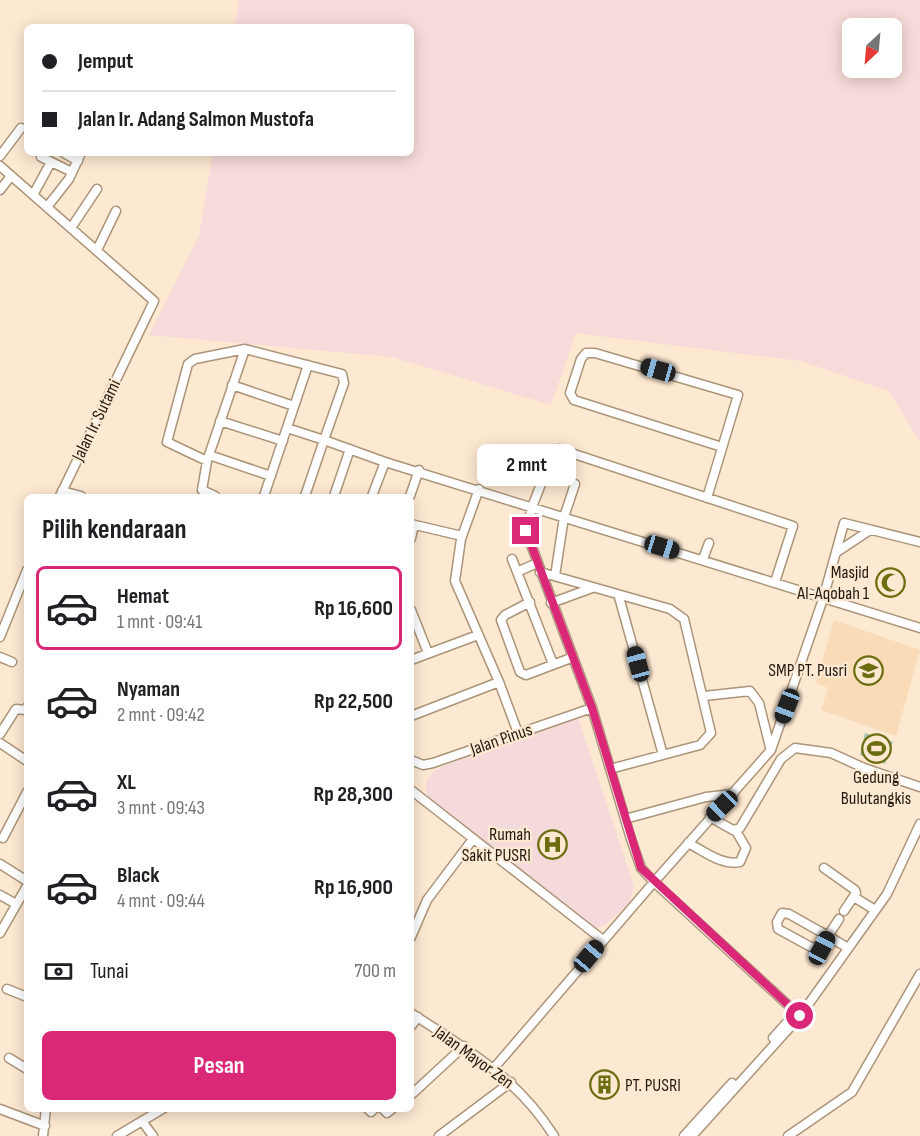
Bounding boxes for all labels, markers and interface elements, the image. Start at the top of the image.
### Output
north arrow [842,18,902,78]
map controls [842,18,902,78]
text: Jemput [78,48,133,75]
text: Jalan Ir. Adang Salmon Mustofa [78,106,314,133]
car [638,356,678,384]
street label: Jalan Ir. Sutami [67,376,125,465]
callout: 2 mnt [476,444,576,486]
text: 2 mnt [506,453,547,477]
text: Pilih kendaraan [42,514,187,546]
route end [512,517,539,544]
car [642,533,682,561]
place label: Masjid Al-Aqobah 1 [796,562,870,604]
mosque icon: Masjid Al-Aqobah 1 [874,566,906,598]
icon: car [45,581,99,635]
text: Hemat [117,583,169,610]
text: Rp 16,600 [314,595,393,622]
text: 1 mnt · 09:41 [117,610,202,634]
car [625,644,651,684]
school or university icon: SMP PT. Pusri [852,654,884,686]
place label: SMP PT. Pusri [768,660,847,681]
icon: car [45,674,99,728]
text: Nyaman [117,676,180,703]
car [772,686,802,726]
text: Rp 22,500 [314,688,393,715]
text: 2 mnt · 09:42 [117,703,205,727]
street label: Jalan Pinus [466,719,535,760]
sports icon: Gedung Bulutangkis [860,732,892,764]
icon: car [45,767,99,821]
place label: Gedung Bulutangkis [841,767,911,809]
text: XL [117,769,136,796]
text: Rp 28,300 [313,781,393,808]
car [703,787,741,825]
text: 3 mnt · 09:43 [117,796,205,820]
place label: Rumah Sakit PUSRI [462,824,531,866]
hospital icon: Rumah Sakit PUSRI [536,828,568,860]
icon: car [45,860,99,914]
text: Black [117,862,159,889]
text: Rp 16,900 [314,874,393,901]
text: 4 mnt · 09:44 [117,889,205,913]
car [806,928,838,968]
car [571,936,607,976]
icon: cash [42,955,75,988]
text: Tunai [90,958,129,985]
text: 700 m [354,959,396,983]
route start [786,1002,813,1029]
street label: Jalan Mayor Zen [429,1021,518,1093]
button: Pesan [42,1031,396,1100]
building icon: PT. PUSRI [588,1069,620,1101]
place label: PT. PUSRI [625,1075,681,1096]

